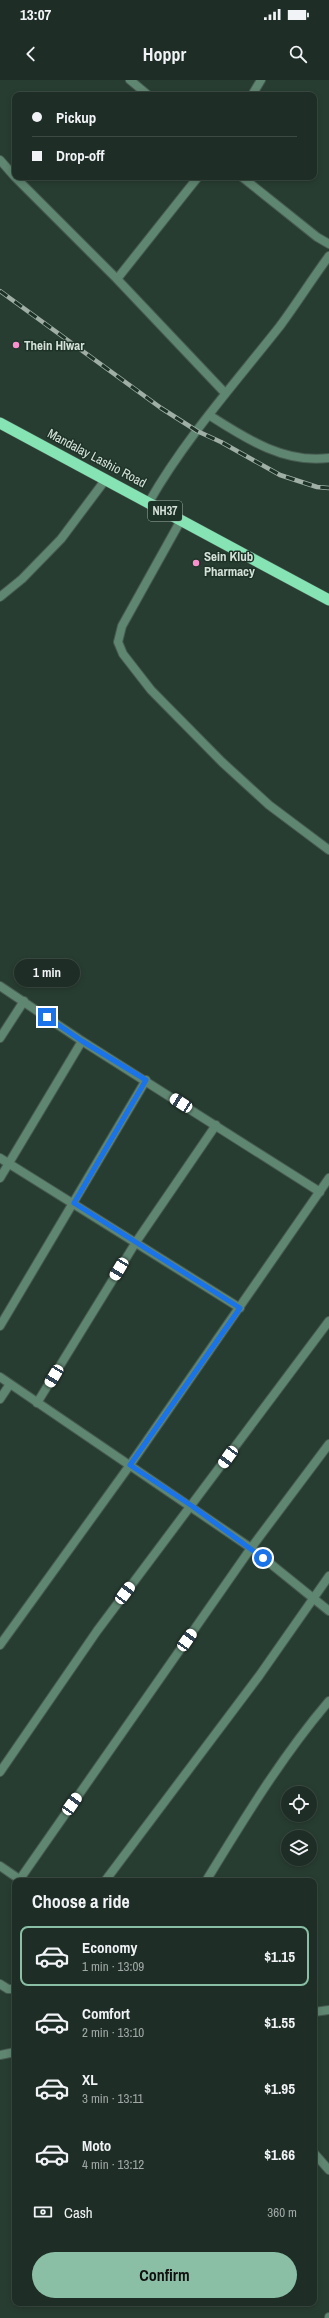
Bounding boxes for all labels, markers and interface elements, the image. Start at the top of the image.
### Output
text: 13:07 [20,4,51,25]
text: Hoppr [143,42,186,67]
icon: back [20,43,42,65]
icon: search [287,43,309,65]
text: Pickup [56,107,96,128]
text: Drop-off [56,145,105,166]
place label: Thein Hlwar [24,337,85,354]
marker: Thein Hlwar [11,340,21,350]
street label: Mandalay Lashio Road [45,425,149,491]
road number: NH37 [148,501,182,521]
place label: Sein Klub Pharmacy [204,548,255,580]
marker: Sein Klub Pharmacy [191,558,201,568]
callout: 1 min [14,959,80,987]
text: 1 min [33,964,61,981]
route end [38,1008,56,1026]
car [168,1091,194,1115]
car [108,1256,130,1282]
car [43,1363,65,1389]
car [216,1444,240,1470]
route start [254,1549,272,1567]
car [113,1580,137,1606]
car [175,1627,199,1653]
map controls [281,1786,317,1866]
button: locate [281,1786,317,1822]
car [60,1791,84,1817]
button: layers [281,1830,317,1866]
text: Choose a ride [32,1889,130,1914]
text: Economy [82,1937,137,1958]
icon: car [34,1938,70,1974]
text: $1.15 [264,1946,295,1967]
text: 1 min · 13:09 [82,1958,144,1975]
text: Comfort [82,2003,130,2024]
icon: car [34,2004,70,2040]
text: $1.55 [264,2012,295,2033]
text: 2 min · 13:10 [82,2024,144,2041]
text: XL [82,2069,98,2090]
icon: car [34,2070,70,2106]
text: $1.95 [264,2078,295,2099]
text: 3 min · 13:11 [82,2090,143,2107]
text: Moto [82,2135,111,2156]
icon: car [34,2136,70,2172]
text: $1.66 [264,2144,295,2165]
text: 4 min · 13:12 [82,2156,144,2173]
icon: cash [32,2201,54,2223]
text: Cash [64,2202,93,2223]
text: 360 m [267,2204,297,2221]
button: Confirm [32,2252,297,2298]

